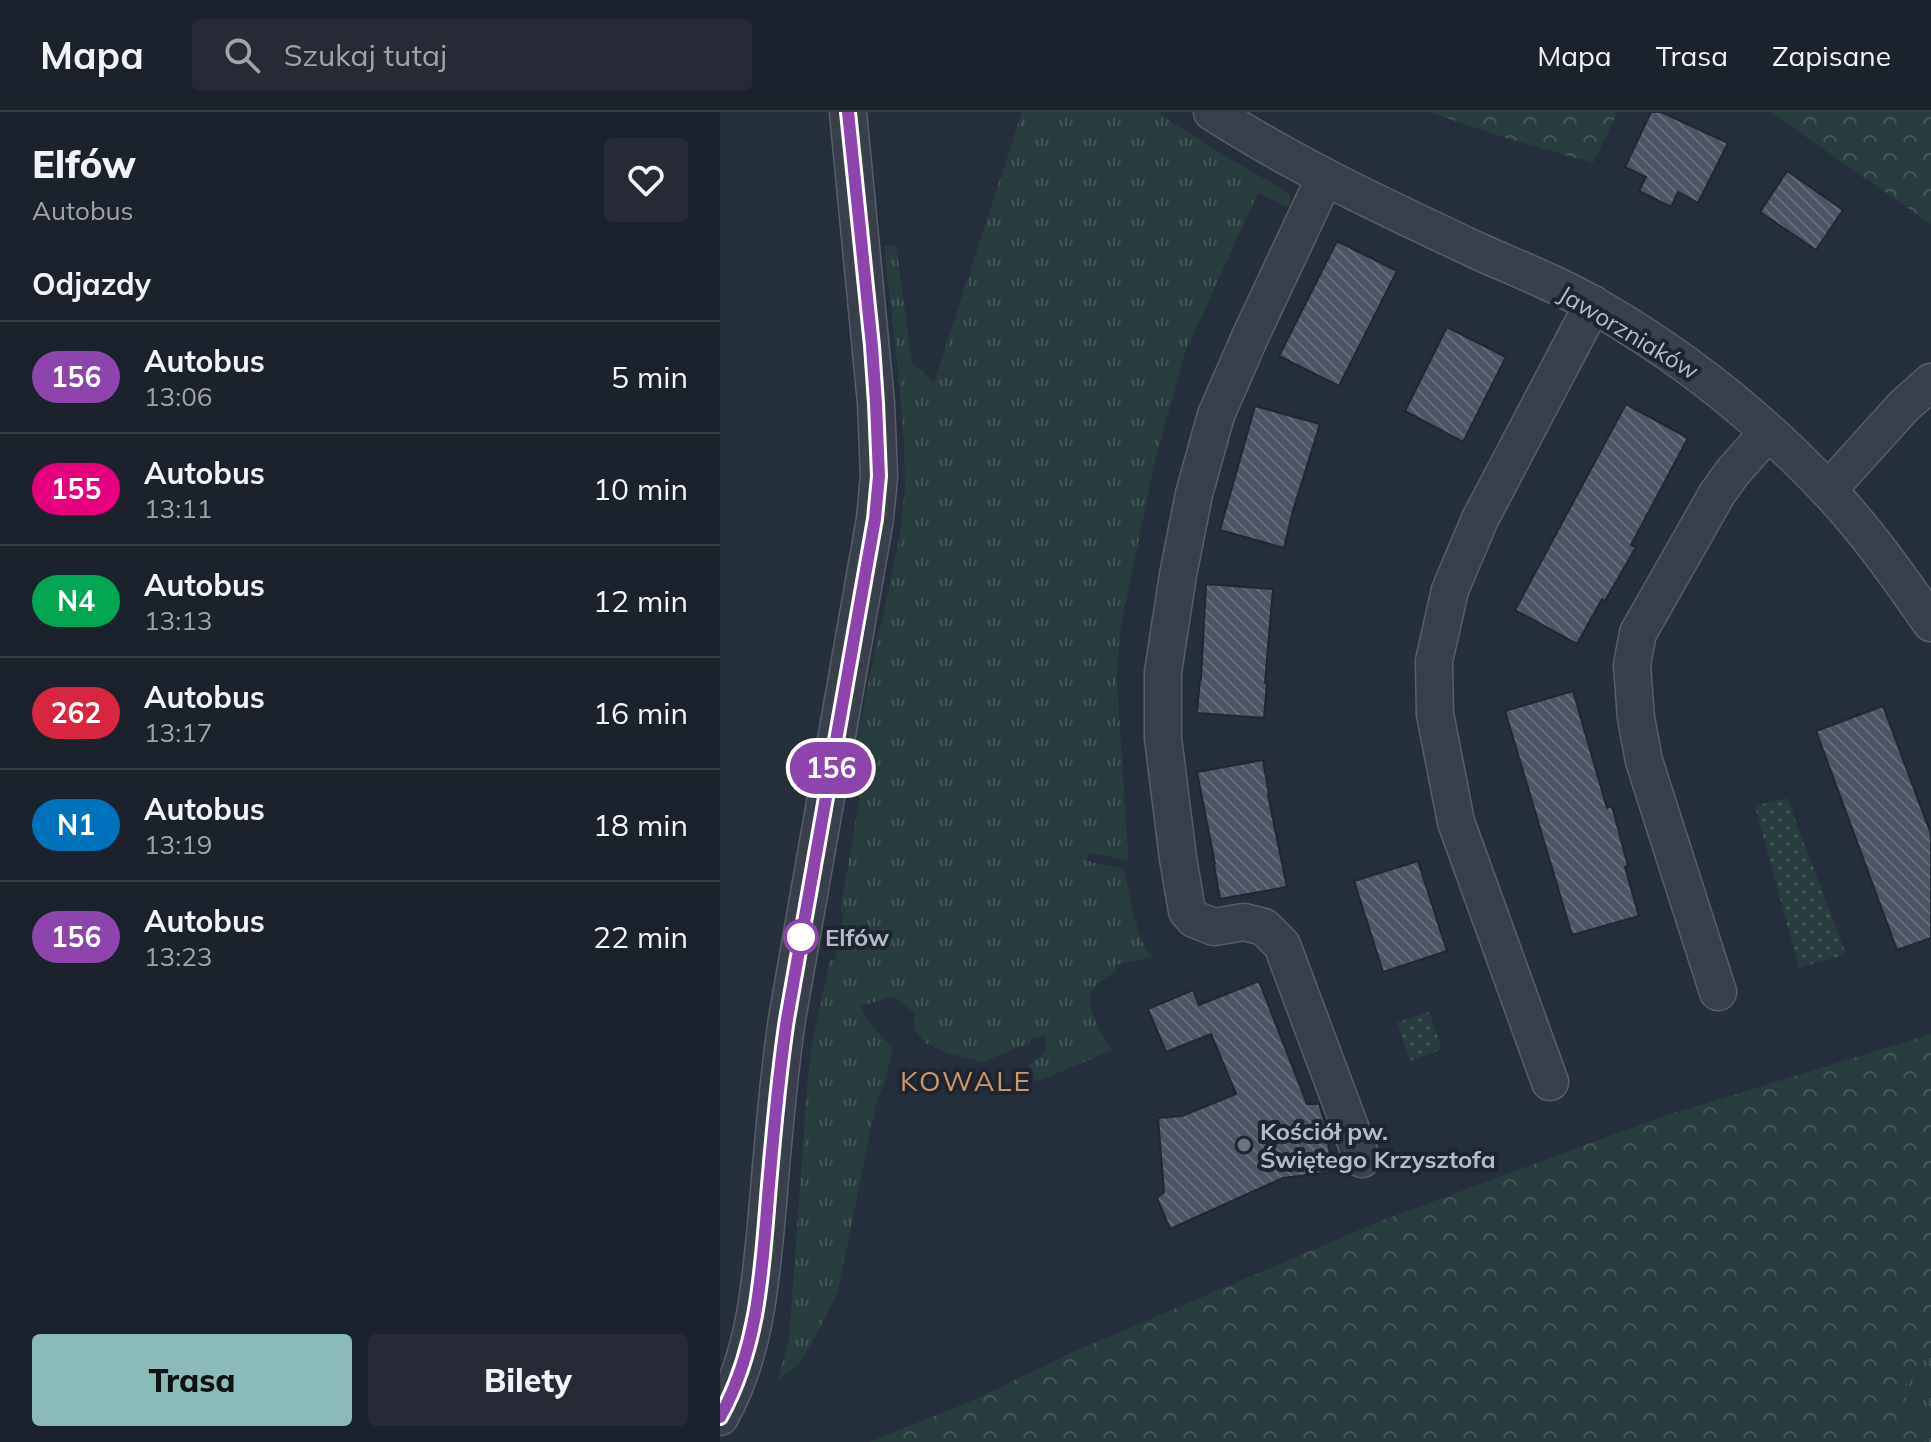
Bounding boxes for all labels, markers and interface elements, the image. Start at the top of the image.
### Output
search box [192,19,752,91]
text: Mapa [40,31,144,79]
icon: search [220,33,264,77]
text: Szukaj tutaj [284,36,447,74]
text: Mapa [1537,38,1612,73]
text: Trasa [1656,38,1728,73]
text: Zapisane [1772,38,1891,73]
button: heart [604,138,688,222]
text: Elfów [32,140,136,188]
text: Autobus [32,194,133,227]
text: Odjazdy [32,265,151,303]
street label: Jaworzniaków [1553,278,1705,386]
text: Autobus [144,342,265,380]
text: 5 min [611,358,688,396]
text: 156 [51,359,101,394]
text: 13:06 [144,380,212,413]
text: Autobus [144,454,265,492]
text: 10 min [593,470,688,508]
text: 155 [51,471,101,506]
text: 13:11 [144,492,212,525]
text: Autobus [144,566,265,604]
text: 12 min [593,582,688,620]
text: N4 [57,583,95,618]
text: 13:13 [144,604,212,637]
text: Autobus [144,678,265,716]
text: 16 min [593,694,688,732]
text: 262 [51,695,101,730]
text: 13:17 [144,716,212,749]
line badge: 156 [785,742,877,794]
text: 156 [806,750,856,785]
text: Autobus [144,790,265,828]
text: 18 min [593,806,688,844]
text: N1 [57,807,95,842]
text: 13:19 [144,828,212,861]
text: Autobus [144,902,265,940]
text: 22 min [593,918,688,956]
text: 156 [51,919,101,954]
marker: Elfów [784,920,818,954]
place label: Elfów [825,922,889,952]
text: 13:23 [144,940,212,973]
district label: KOWALE [900,1063,1032,1098]
place label: Kościół pw. Świętego Krzysztofa [1260,1116,1496,1174]
marker: Kościół pw. Świętego Krzysztofa [1235,1136,1253,1154]
button: Trasa [32,1334,352,1426]
button: Bilety [368,1334,688,1426]

